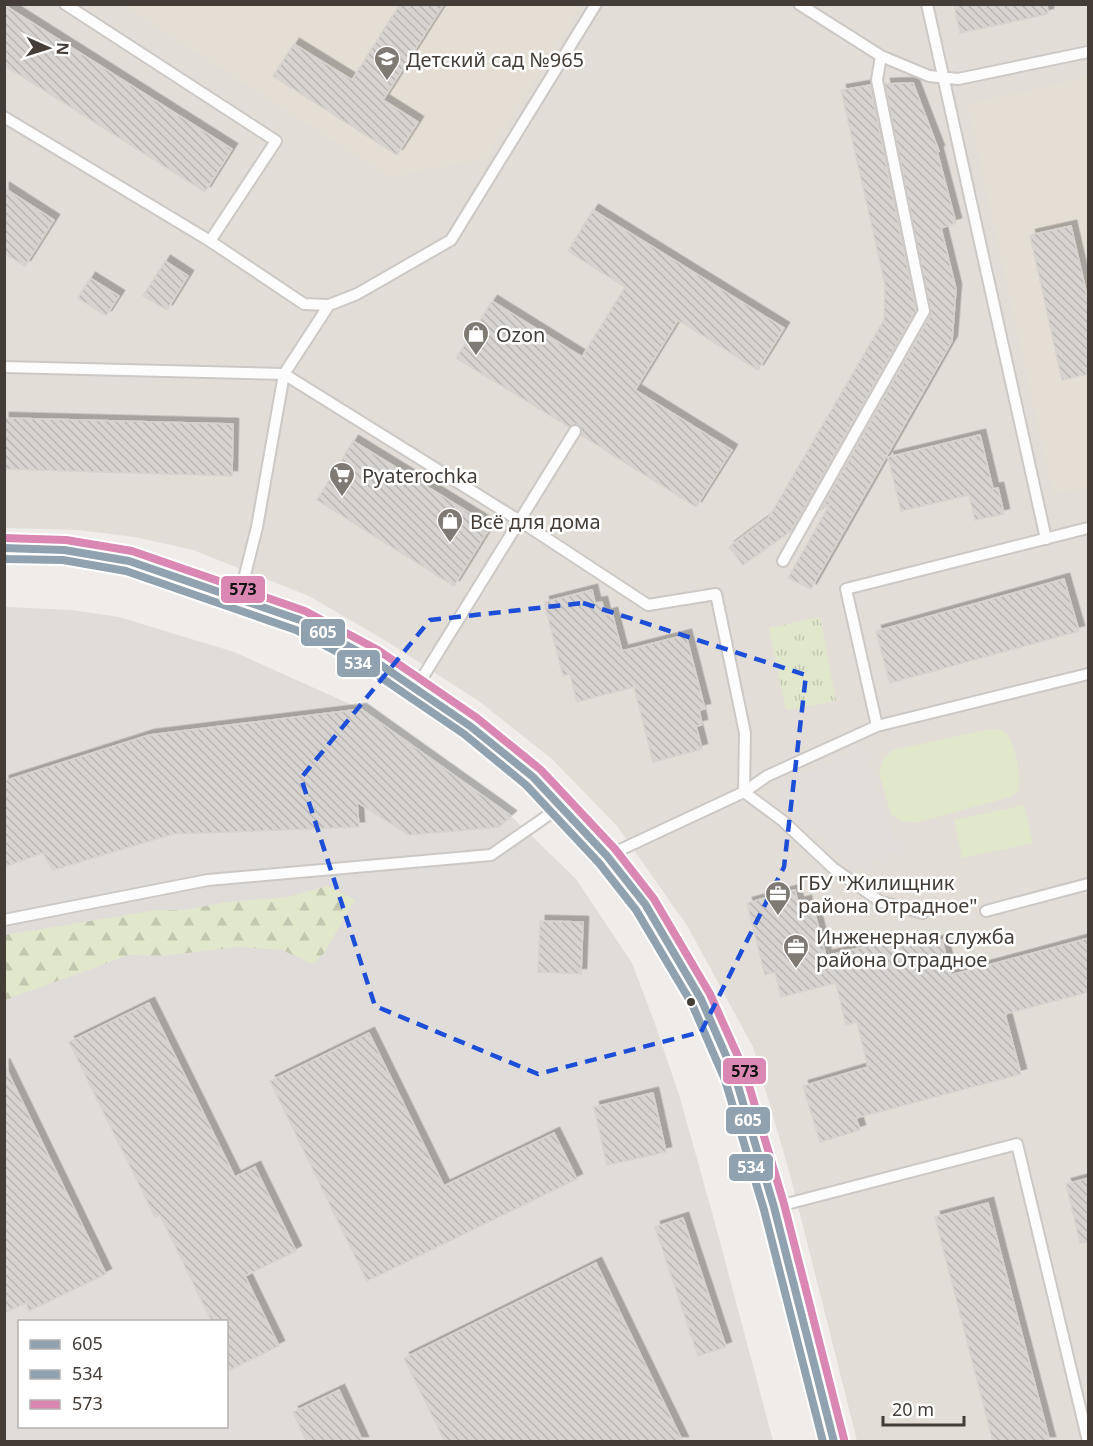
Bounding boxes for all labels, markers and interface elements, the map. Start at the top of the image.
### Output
north arrow [18,18,78,78]
text: N [52,42,74,56]
school or university icon: Детский сад №965 [372,44,402,82]
place label: Детский сад №965 [406,46,584,73]
shop icon: Ozon [461,319,491,357]
place label: Ozon [496,321,545,348]
supermarket icon: Pyaterochka [327,460,357,498]
place label: Pyaterochka [362,462,478,489]
shop icon: Всё для дома [435,506,465,544]
place label: Всё для дома [470,508,601,535]
line badge: 573 [220,575,266,604]
text: 573 [229,578,257,600]
line badge: 605 [300,618,346,647]
text: 605 [309,621,337,643]
line badge: 534 [336,649,381,678]
text: 534 [344,652,372,674]
place label: ГБУ "Жилищник района Отрадное" [798,869,977,919]
office icon: ГБУ "Жилищник района Отрадное" [763,879,793,917]
place label: Инженерная служба района Отрадное [816,923,1015,973]
office icon: Инженерная служба района Отрадное [781,932,811,970]
unlabelled marker [685,996,697,1008]
line badge: 573 [722,1057,767,1085]
text: 573 [731,1060,759,1082]
line badge: 605 [725,1106,771,1135]
text: 605 [734,1109,762,1131]
line badge: 534 [728,1153,774,1182]
text: 534 [737,1156,765,1178]
legend [18,1320,228,1428]
text: 605 [72,1331,103,1355]
text: 534 [72,1361,103,1385]
scale bar [883,1389,964,1427]
text: 573 [72,1391,103,1415]
text: 20 m [892,1397,934,1421]

